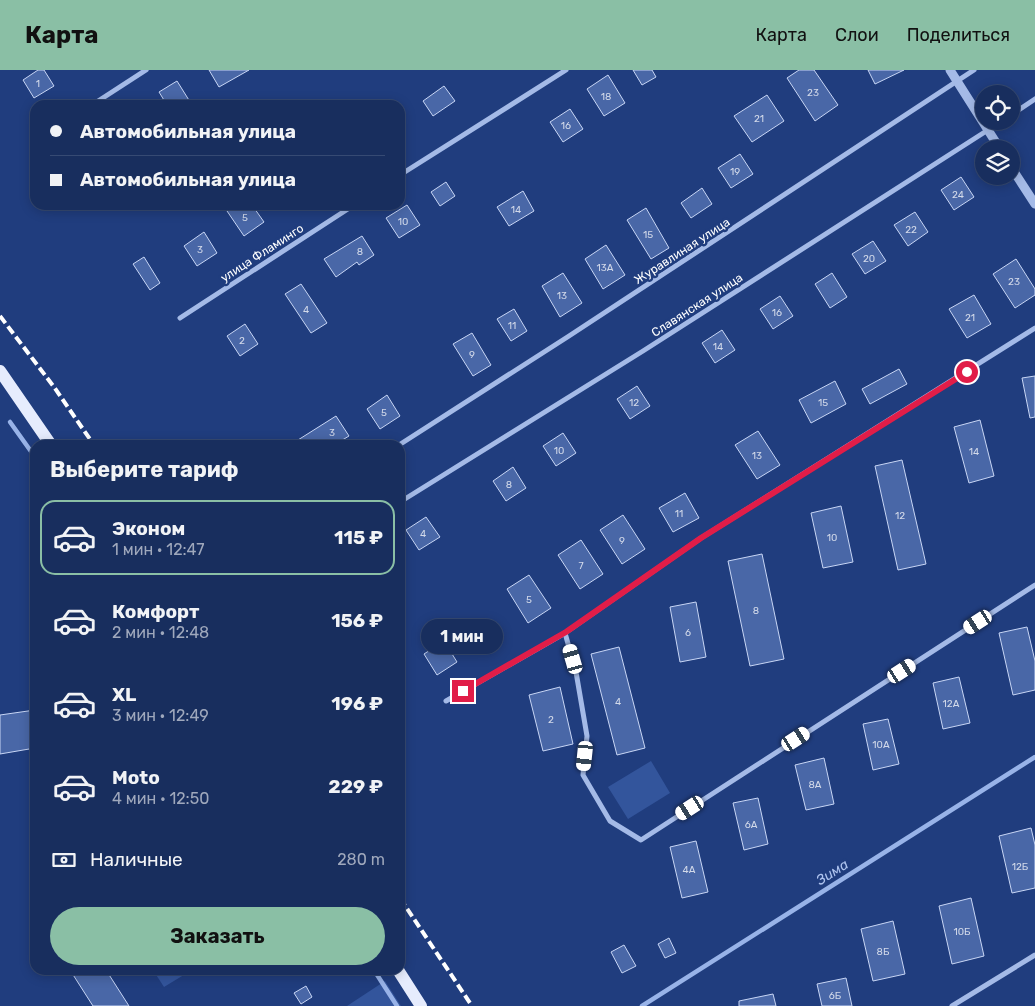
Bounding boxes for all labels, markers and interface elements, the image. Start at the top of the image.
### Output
text: Карта [25,21,98,49]
text: Карта [756,24,807,46]
text: Слои [835,24,879,46]
text: Поделиться [907,24,1010,46]
house number: 1 [36,78,40,90]
map controls [975,85,1020,185]
button: locate [975,85,1020,130]
house number: 23 [807,87,819,99]
house number: 18 [601,91,611,103]
house number: 21 [754,113,764,125]
text: Автомобильная улица [80,120,296,143]
house number: 16 [561,120,571,132]
button: layers [975,140,1020,185]
house number: 19 [730,166,740,178]
text: Автомобильная улица [80,168,296,191]
house number: 24 [952,189,964,201]
house number: 14 [511,204,521,216]
house number: 5 [242,212,248,224]
street label: Журавлиная улица [632,215,732,287]
house number: 10 [398,216,408,228]
street label: улица Фламинго [218,221,306,285]
house number: 22 [905,224,917,236]
house number: 15 [643,229,653,241]
house number: 3 [197,244,203,256]
house number: 8 [357,246,363,258]
house number: 20 [863,253,875,265]
house number: 13А [597,262,614,274]
street label: Славянская улица [649,270,745,340]
house number: 23 [1008,276,1020,288]
house number: 13 [557,290,567,302]
house number: 4 [303,304,309,316]
house number: 16 [772,307,782,319]
house number: 21 [965,312,975,324]
house number: 11 [508,320,516,332]
house number: 2 [239,335,245,347]
house number: 14 [713,341,723,353]
house number: 9 [469,349,475,361]
route start [956,361,978,383]
house number: 12 [629,397,639,409]
house number: 15 [818,397,828,409]
house number: 5 [381,407,387,419]
house number: 3 [329,427,335,439]
house number: 10 [554,445,564,457]
house number: 14 [969,446,979,458]
house number: 13 [752,450,762,462]
text: Выберите тариф [50,456,239,483]
house number: 8 [506,479,512,491]
house number: 11 [675,508,683,520]
house number: 12 [895,510,905,522]
icon: car [52,515,97,560]
text: Эконом [112,517,185,540]
text: 115 ₽ [334,526,383,549]
house number: 4 [420,528,426,540]
house number: 10 [827,532,837,544]
house number: 9 [619,535,625,547]
text: 1 мин · 12:47 [112,540,204,559]
house number: 7 [578,560,584,572]
house number: 5 [526,594,532,606]
icon: car [52,598,97,643]
text: Комфорт [112,600,199,623]
house number: 8 [753,605,759,617]
car [961,608,994,636]
text: 156 ₽ [331,609,383,632]
callout: 1 мин [422,618,504,654]
text: 2 мин · 12:48 [112,623,209,642]
text: 1 мин [440,627,484,646]
house number: 6 [685,627,691,639]
car [561,643,584,675]
car [885,657,918,685]
route end [452,680,474,702]
icon: car [52,681,97,726]
text: XL [112,683,136,706]
text: 196 ₽ [331,692,383,715]
house number: 4 [615,696,621,708]
house number: 12А [943,698,960,710]
text: 3 мин · 12:49 [112,706,209,725]
house number: 2 [548,714,554,726]
car [779,725,812,753]
house number: 10А [872,739,890,751]
car [575,740,594,772]
icon: car [52,764,97,809]
text: Moto [112,766,160,789]
text: 229 ₽ [328,775,383,798]
house number: 8А [808,779,822,791]
text: 4 мин · 12:50 [112,789,209,808]
car [673,794,706,822]
house number: 6А [745,819,758,831]
icon: cash [50,846,78,874]
text: Наличные [90,848,183,871]
text: 280 m [337,850,385,869]
water label: Зима [812,856,852,889]
house number: 12Б [1012,861,1029,873]
house number: 4А [683,864,696,876]
button: Заказать [50,907,385,965]
house number: 10Б [953,926,971,938]
house number: 8Б [877,946,890,958]
house number: 6Б [829,990,842,1002]

